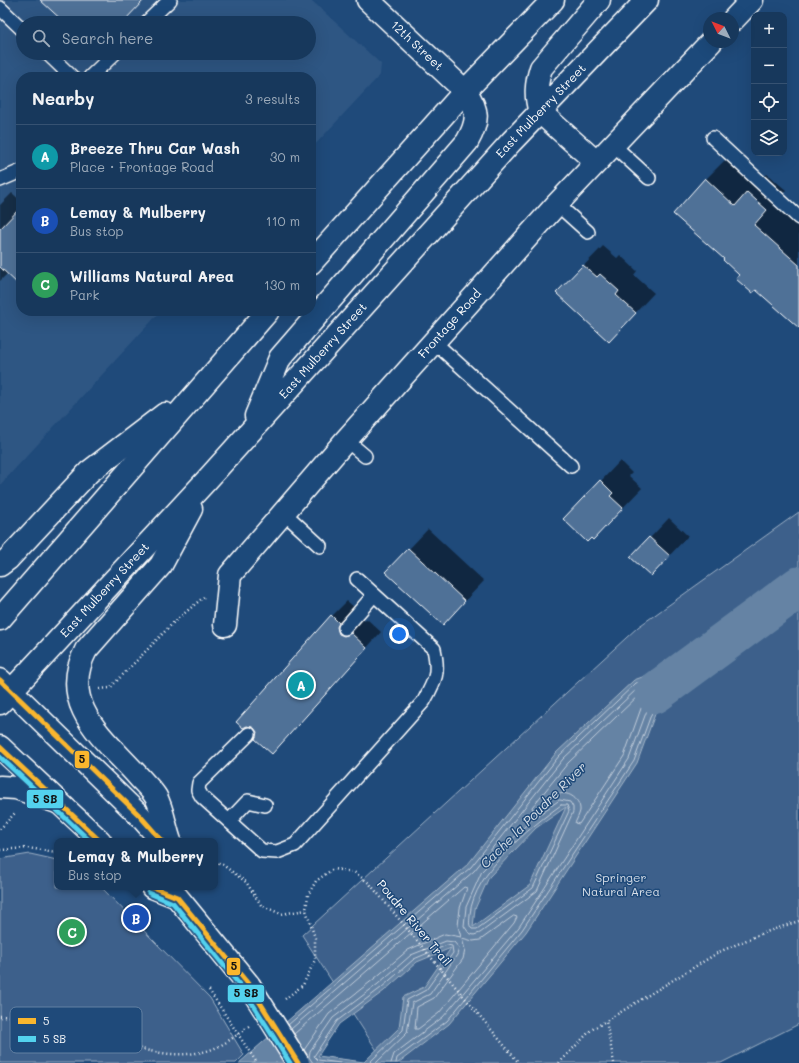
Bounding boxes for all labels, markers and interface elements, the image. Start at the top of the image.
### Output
north arrow [703,12,739,48]
map controls [751,12,787,156]
button: + [751,12,787,48]
search box [16,16,316,60]
street label: 12th Street [388,17,447,74]
icon: search [30,27,52,49]
text: Search here [62,28,153,48]
button: − [751,48,787,84]
street label: East Mulberry Street [492,60,589,161]
button: locate [751,84,787,120]
text: Nearby [32,87,94,109]
text: 3 results [245,90,300,107]
button: layers [751,120,787,156]
text: Breeze Thru Car Wash [70,138,240,158]
text: A [40,148,50,165]
text: 30 m [270,148,300,165]
text: Place · Frontage Road [70,158,214,175]
text: Lemay & Mulberry [70,202,206,222]
text: B [41,212,49,229]
text: 110 m [266,212,300,229]
text: Bus stop [70,222,123,239]
text: Williams Natural Area [70,266,234,286]
text: C [40,276,50,293]
text: 130 m [264,276,300,293]
street label: Frontage Road [414,285,484,361]
text: Park [70,286,99,303]
street label: East Mulberry Street [275,299,370,402]
street label: East Mulberry Street [56,539,152,640]
your location [389,624,409,644]
pin: A [288,670,314,700]
line badge: 5 [74,750,90,769]
text: 5 [79,751,86,766]
water label: Cache la Poudre River [476,758,590,871]
line badge: 5 SB [26,789,64,809]
text: 5 SB [33,791,57,806]
popup [54,838,218,890]
text: Lemay & Mulberry [68,846,204,866]
text: Bus stop [68,866,121,883]
park label: Springer Natural Area [582,869,660,899]
street label: Poudre River Trail [374,876,456,969]
pin: B [123,903,149,933]
pin: C [59,917,85,947]
line badge: 5 [226,957,241,976]
text: 5 [231,958,238,973]
line badge: 5 SB [227,984,265,1003]
text: 5 SB [234,985,258,1000]
legend [10,1007,142,1053]
text: 5 [43,1013,49,1028]
text: 5 SB [43,1031,66,1046]

